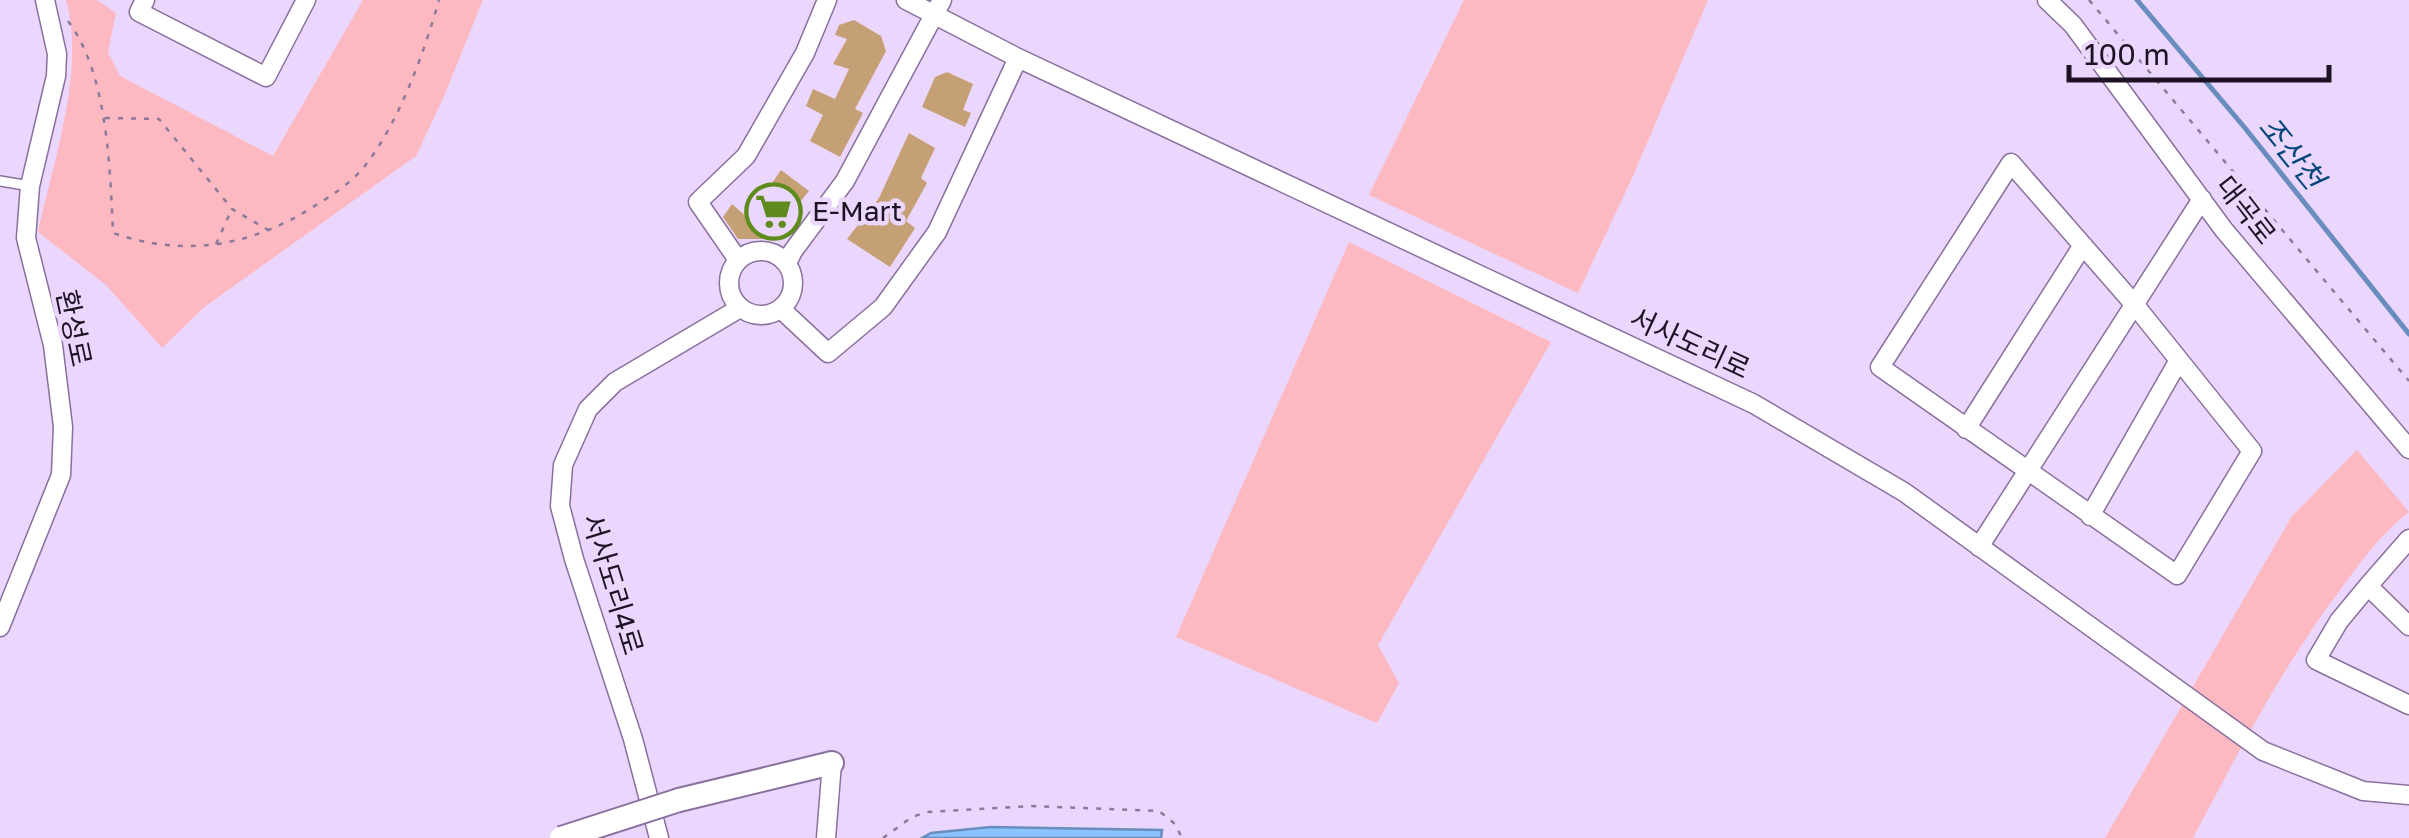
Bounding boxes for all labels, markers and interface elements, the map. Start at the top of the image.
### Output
scale bar [2069,20,2329,82]
text: 100 m [2084,36,2170,72]
water label: 조산천 [2252,109,2334,199]
street label: 대곡로 [2210,169,2283,250]
supermarket icon: E-Mart [743,181,803,241]
place label: E-Mart [812,194,902,227]
street label: 환성로 [50,287,99,369]
street label: 서사도리로 [1625,300,1756,385]
street label: 서사도리4로 [576,509,651,658]

